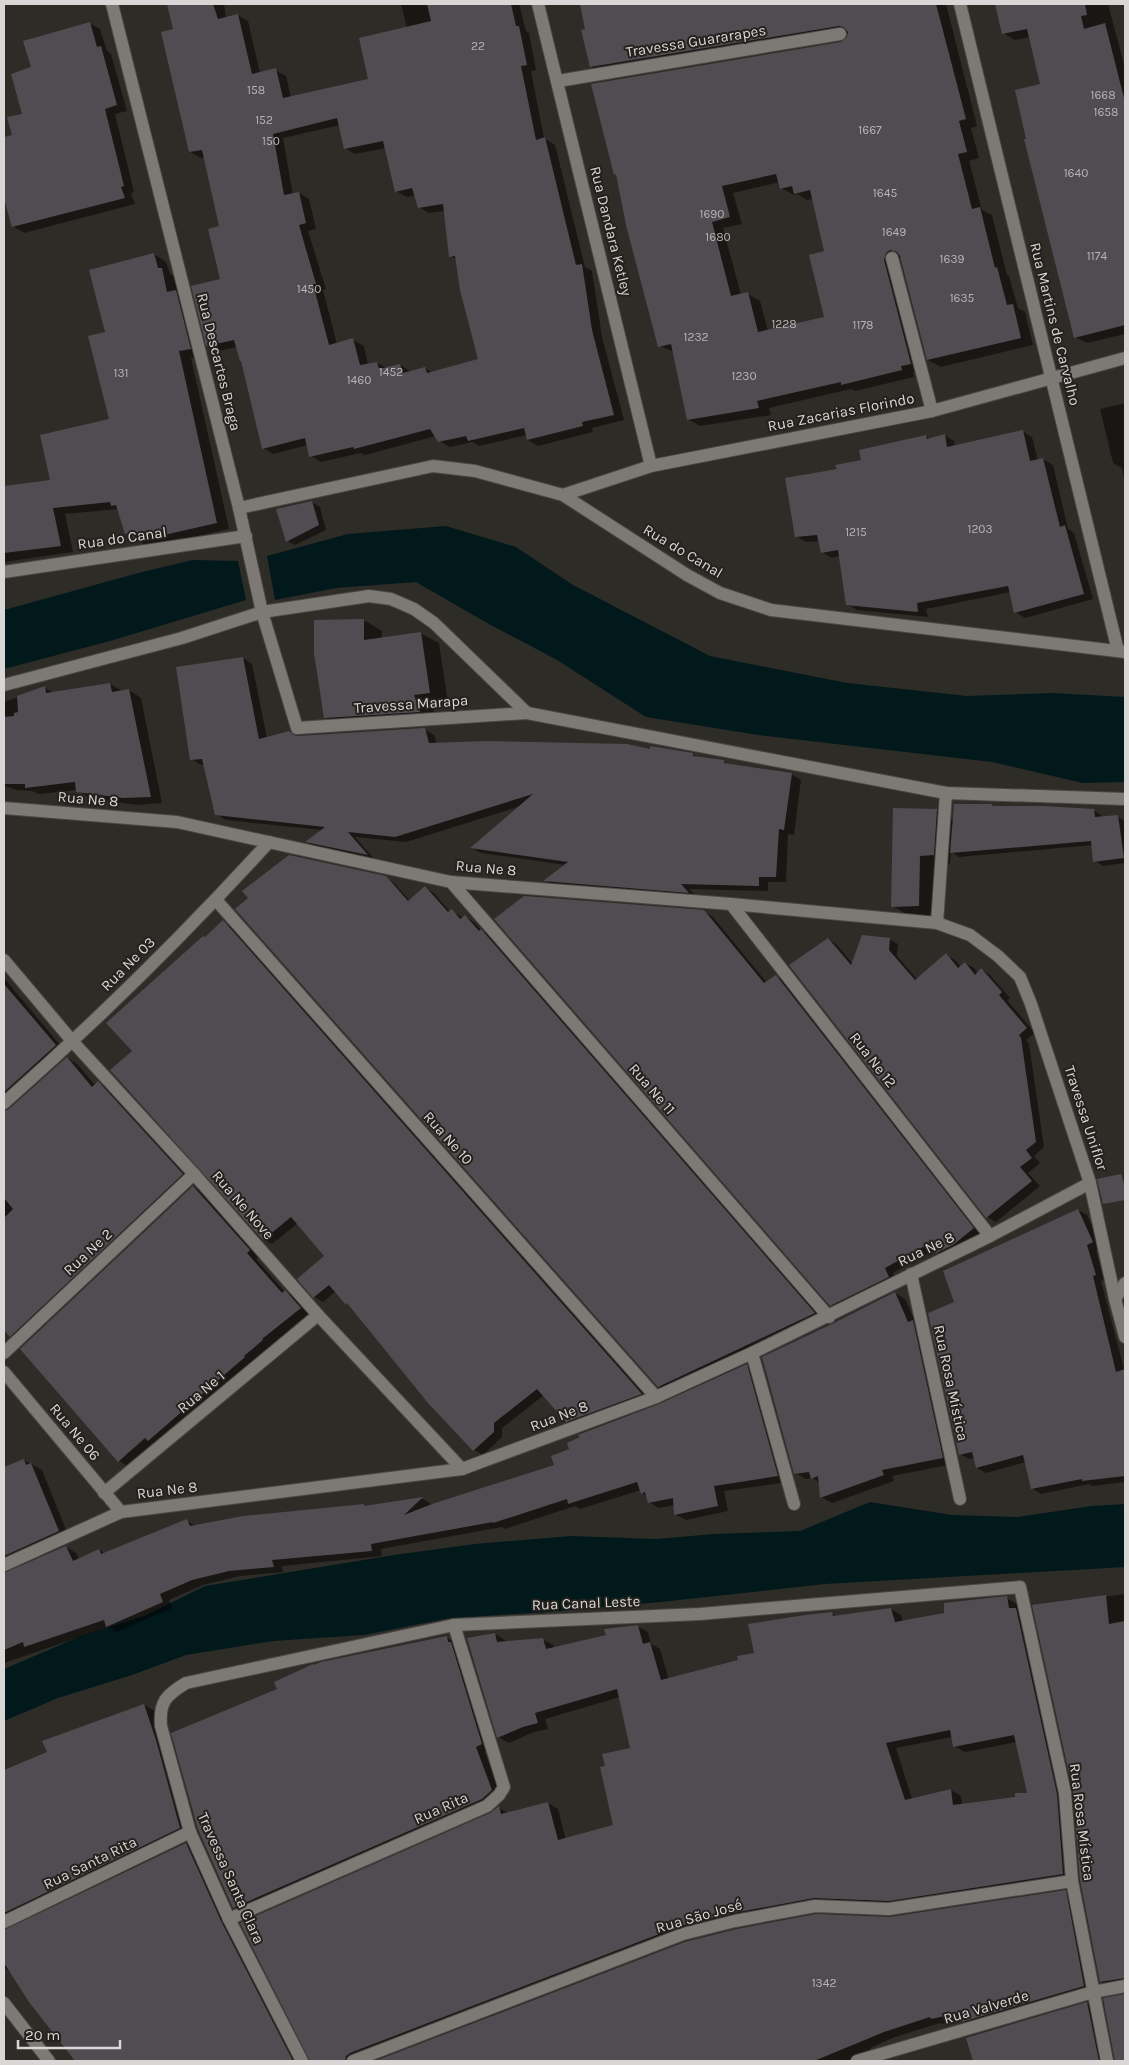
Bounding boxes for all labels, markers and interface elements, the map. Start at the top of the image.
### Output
street label: Travessa Guararapes [625,21,767,61]
house number: 22 [471,39,485,53]
house number: 158 [247,83,265,97]
house number: 1668 [1090,88,1116,102]
house number: 1658 [1094,105,1118,119]
house number: 152 [255,113,273,127]
house number: 1667 [858,123,882,137]
house number: 150 [262,134,280,148]
street label: Rua Dandara Ketley [586,164,636,298]
house number: 1640 [1064,166,1088,180]
house number: 1645 [873,186,897,200]
house number: 1690 [700,207,724,221]
house number: 1649 [882,225,906,239]
house number: 1680 [705,230,731,244]
street label: Rua Martins de Carvalho [1026,241,1084,407]
house number: 1174 [1087,249,1107,263]
house number: 1639 [940,252,964,266]
house number: 1450 [297,282,321,296]
street label: Rua Descartes Braga [193,291,245,433]
house number: 1635 [950,291,975,305]
house number: 1228 [771,317,797,331]
house number: 1178 [853,318,873,332]
house number: 1232 [684,330,709,344]
house number: 1452 [379,365,403,379]
house number: 131 [113,366,129,380]
house number: 1230 [731,369,757,383]
house number: 1460 [347,373,371,387]
street label: Rua Zacarias Florindo [766,389,916,435]
street label: Rua do Canal [640,520,726,582]
house number: 1203 [967,522,993,536]
street label: Rua do Canal [76,523,168,553]
house number: 1215 [845,525,867,539]
street label: Travessa Marapa [353,691,469,717]
street label: Rua Ne 8 [57,787,119,811]
street label: Rua Ne 8 [455,856,517,880]
street label: Rua Ne 03 [97,933,159,995]
street label: Rua Ne 12 [846,1029,900,1091]
street label: Rua Ne 11 [625,1060,679,1118]
street label: Travessa Uniflor [1061,1063,1112,1173]
street label: Rua Ne 10 [419,1108,477,1168]
street label: Rua Ne Nove [208,1167,278,1243]
street label: Rua Ne 2 [60,1225,116,1279]
street label: Rua Ne 8 [895,1228,957,1270]
street label: Rua Rosa Mística [930,1323,972,1443]
street label: Rua Ne 1 [174,1367,228,1417]
street label: Rua Ne 8 [527,1397,591,1435]
street label: Rua Ne 06 [46,1400,104,1464]
street label: Rua Ne 8 [136,1477,198,1503]
street label: Rua Canal Leste [531,1592,641,1614]
street label: Rua Rosa Mística [1066,1762,1098,1882]
street label: Rua Rita [411,1788,471,1828]
street label: Travessa Santa Clara [194,1809,268,1947]
street label: Rua Santa Rita [40,1833,140,1893]
street label: Rua São José [654,1895,744,1937]
house number: 1342 [812,1976,836,1990]
street label: Rua Valverde [941,1986,1031,2028]
scale bar [18,2018,120,2050]
text: 20 m [25,2026,60,2044]

